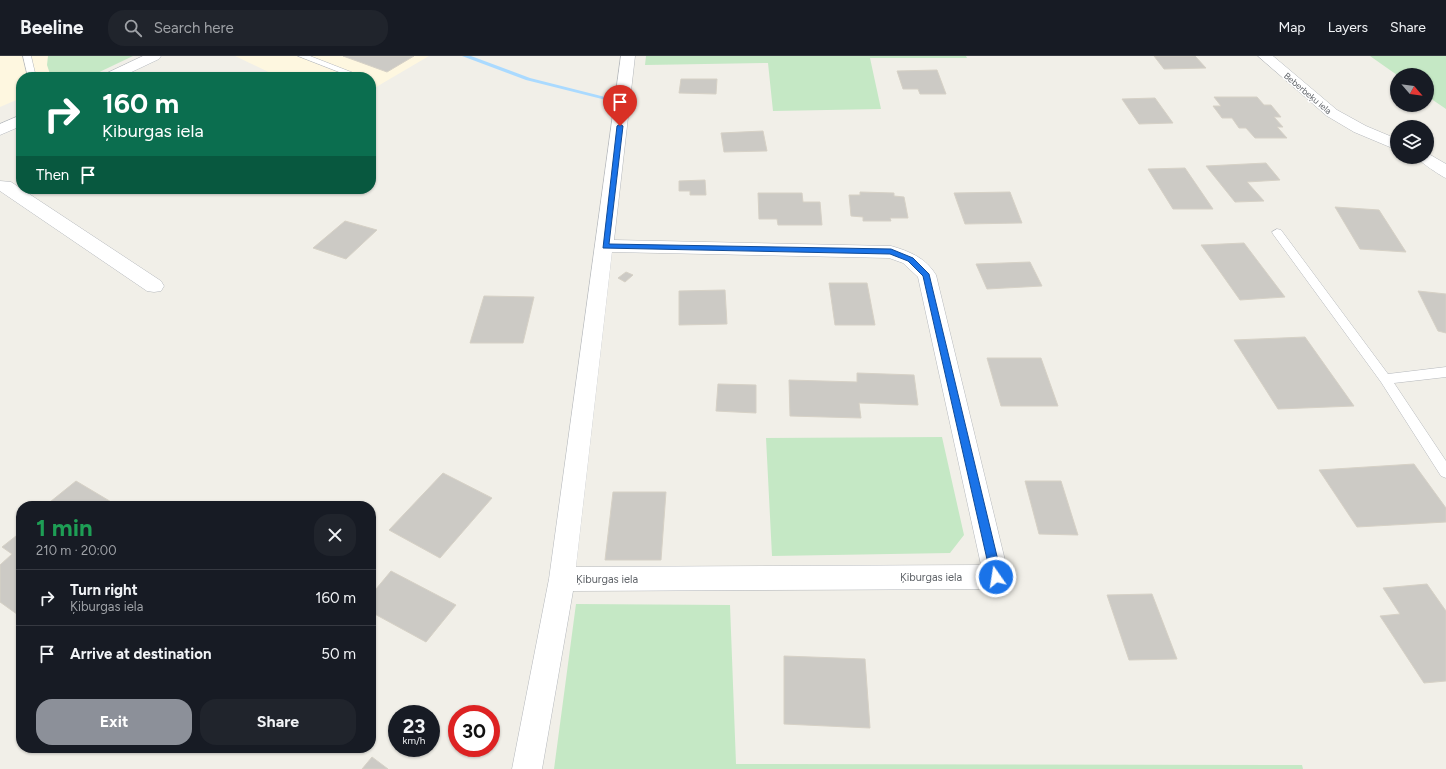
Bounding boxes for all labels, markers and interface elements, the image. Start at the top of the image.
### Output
search box [108,10,388,46]
text: Beeline [20,16,84,39]
icon: search [122,17,144,39]
text: Search here [154,19,234,37]
text: Map [1278,19,1306,36]
text: Layers [1328,19,1368,36]
text: Share [1390,19,1426,36]
north arrow [1390,68,1434,112]
map controls [1390,68,1434,164]
street label: Beberbeķu iela [1282,70,1334,116]
pin [603,85,637,126]
text: 160 m [102,86,179,120]
icon: right [36,88,88,140]
icon: arrive [609,91,631,113]
text: Ķiburgas iela [102,120,204,142]
button: layers [1390,120,1434,164]
icon: arrive [77,164,99,186]
text: Then [36,166,69,184]
text: 1 min [36,513,93,542]
button: close [314,514,356,556]
text: 210 m · 20:00 [36,543,117,558]
position arrow [975,556,1017,598]
street label: Ķiburgas iela [900,571,962,584]
street label: Ķiburgas iela [576,573,638,586]
text: Turn right [70,581,138,599]
icon: right [36,587,58,609]
text: 160 m [315,589,356,607]
text: Ķiburgas iela [70,599,143,614]
icon: arrive [36,643,58,665]
text: Arrive at destination [70,645,211,663]
text: 50 m [321,645,356,663]
button: Exit [36,699,192,745]
button: Share [200,699,356,745]
speed limit sign: 30 [448,705,500,757]
text: 23 [403,714,425,738]
text: km/h [403,734,425,747]

